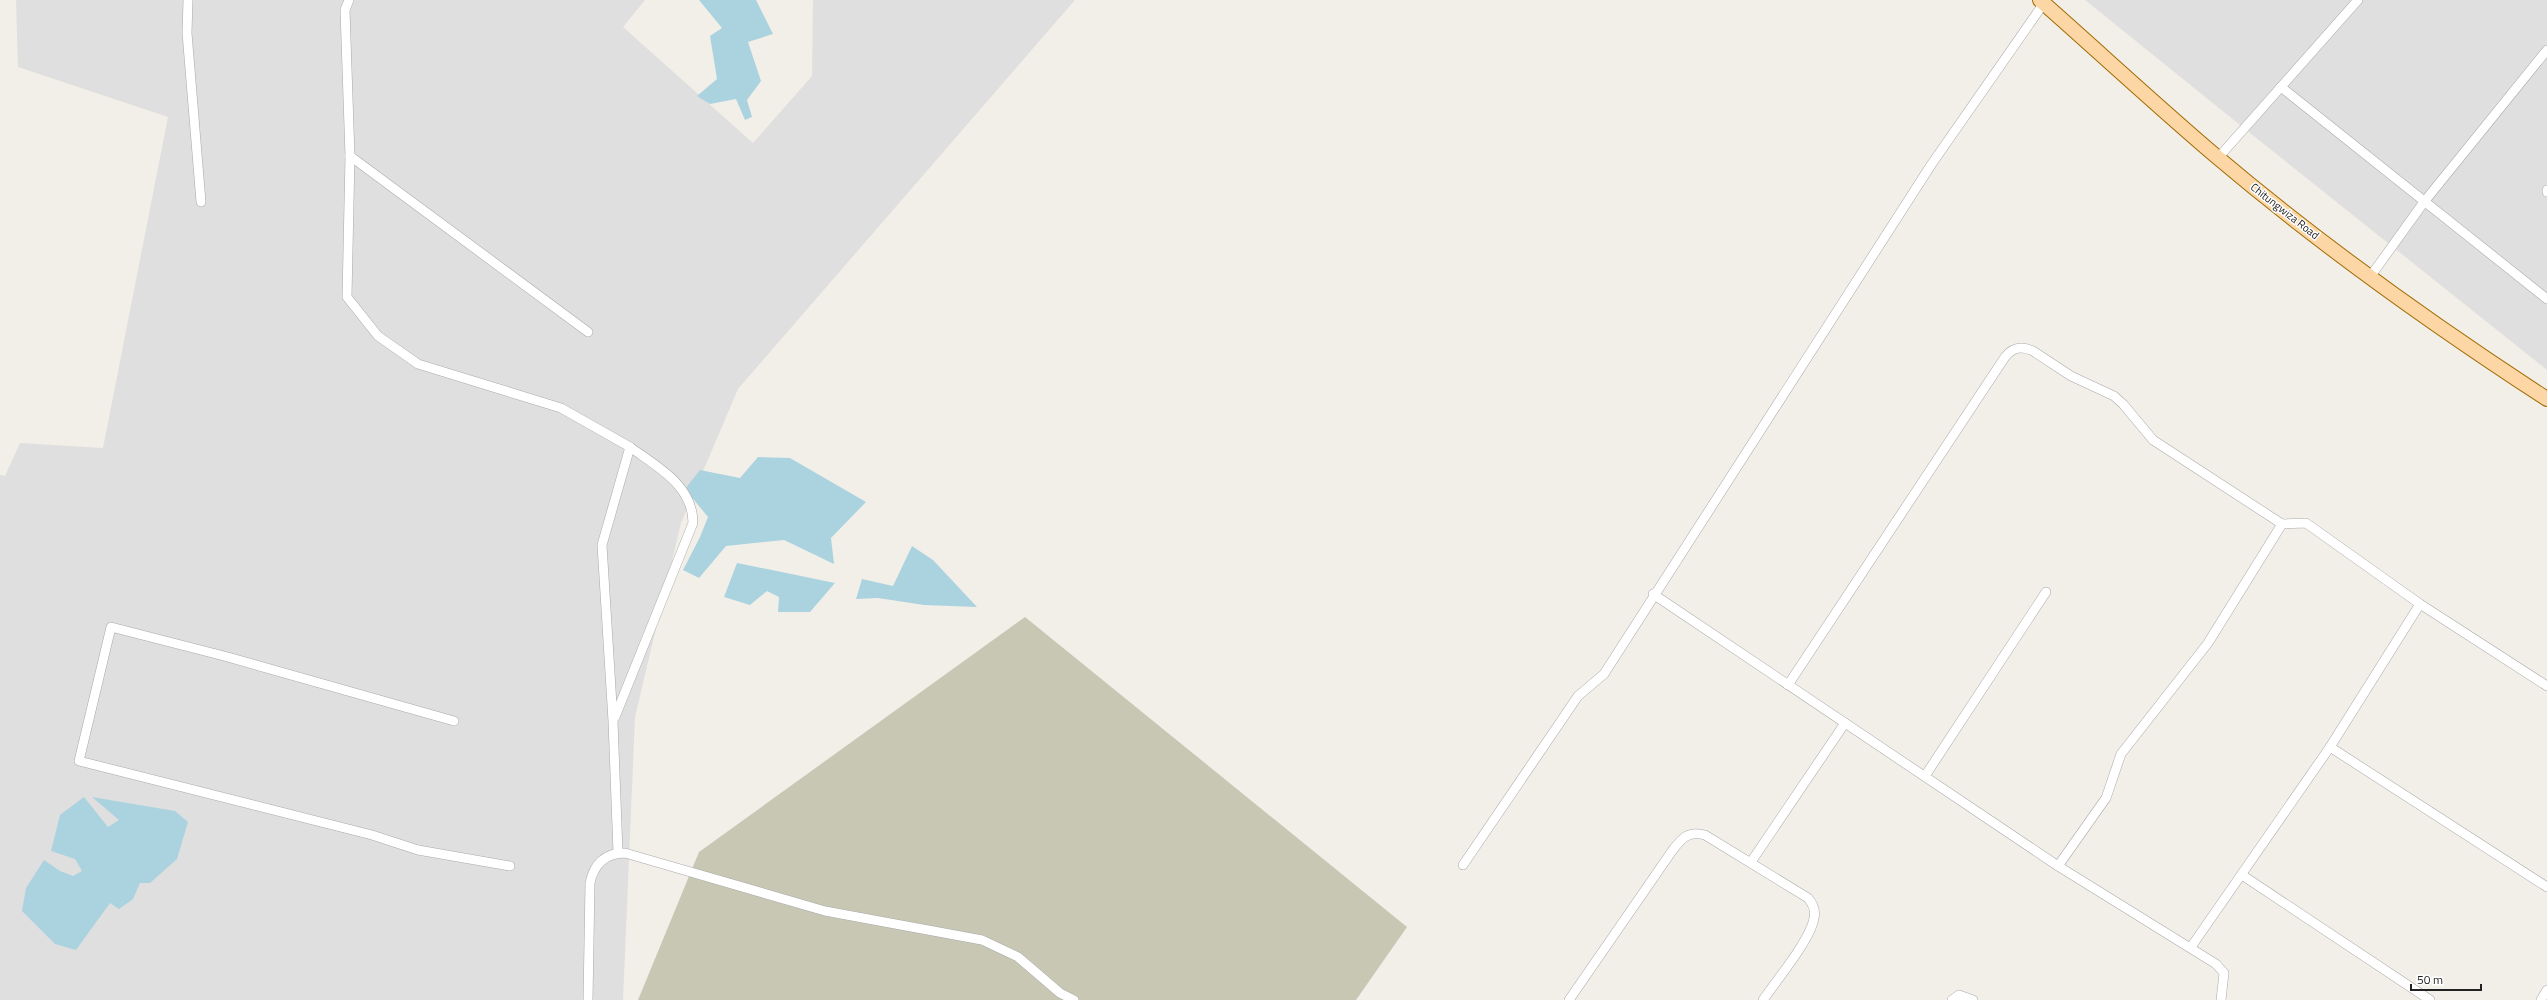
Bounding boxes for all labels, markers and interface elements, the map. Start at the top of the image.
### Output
street label: Chitungwiza Road [2247,179,2323,243]
scale bar [2411,966,2481,992]
text: 50 m [2417,970,2443,989]

